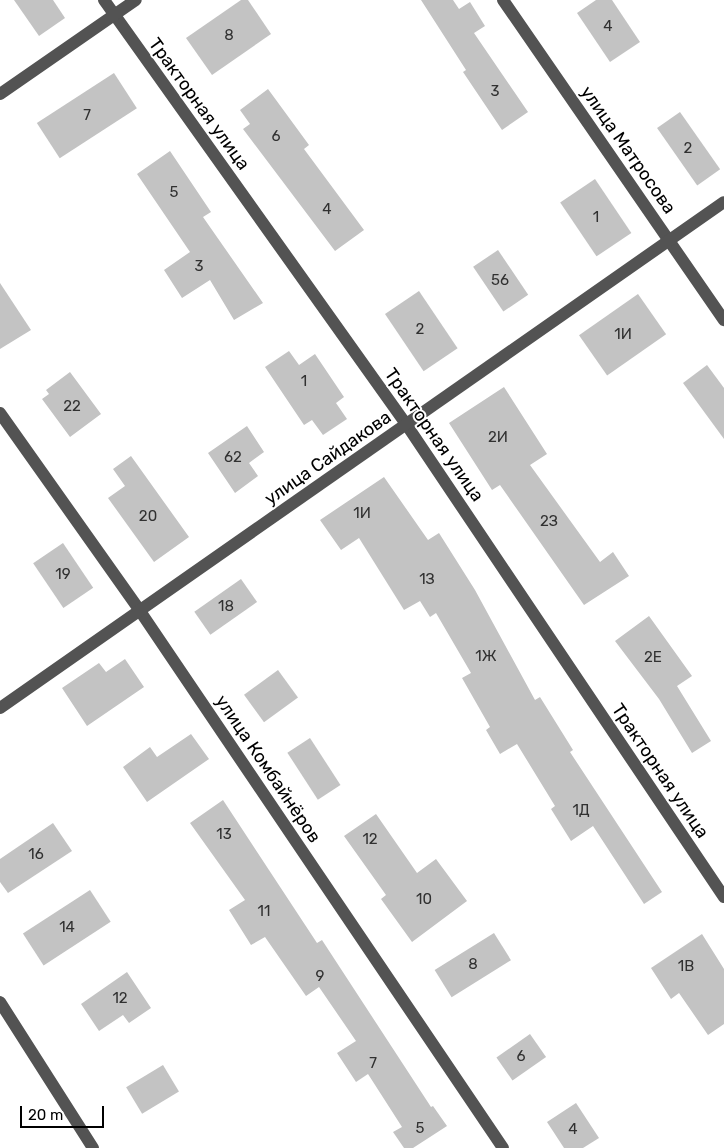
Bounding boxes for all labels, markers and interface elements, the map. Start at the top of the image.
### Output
house number: 4 [603,18,613,36]
house number: 8 [224,27,234,45]
street label: Тракторная улица [144,34,254,174]
street label: улица Матросова [576,82,680,218]
house number: 3 [490,83,500,101]
house number: 7 [83,107,91,125]
house number: 6 [271,128,281,146]
house number: 2 [684,140,692,158]
house number: 5 [170,184,178,202]
house number: 4 [322,201,332,219]
house number: 1 [593,209,599,227]
house number: 3 [194,258,204,276]
house number: 56 [491,272,509,290]
house number: 2 [416,321,424,339]
house number: 1И [614,326,632,344]
street label: Тракторная улица [380,364,488,506]
house number: 1 [301,373,307,391]
house number: 22 [63,398,81,416]
street label: улица Сайдакова [261,406,395,510]
house number: 2И [488,429,508,447]
house number: 62 [224,449,242,467]
house number: 1И [353,505,371,523]
house number: 20 [139,508,157,526]
house number: 2З [540,513,558,531]
house number: 19 [55,566,71,584]
house number: 1З [419,571,435,589]
house number: 18 [218,598,234,616]
house number: 1Ж [475,648,497,666]
house number: 2Е [644,649,662,667]
street label: улица Комбайнёров [211,691,325,847]
street label: Тракторная улица [607,700,713,842]
house number: 1Д [572,802,590,820]
house number: 13 [216,826,232,844]
house number: 12 [362,831,378,849]
house number: 16 [28,846,44,864]
house number: 10 [416,891,432,909]
house number: 11 [258,903,270,921]
house number: 14 [59,919,75,937]
house number: 8 [468,956,478,974]
house number: 1В [678,958,694,976]
house number: 9 [316,968,324,986]
house number: 12 [112,990,128,1008]
house number: 6 [516,1048,526,1066]
house number: 7 [369,1055,377,1073]
scale bar [22,1096,106,1128]
text: 20 m [28,1106,63,1124]
house number: 5 [416,1120,424,1138]
house number: 4 [568,1121,578,1139]

